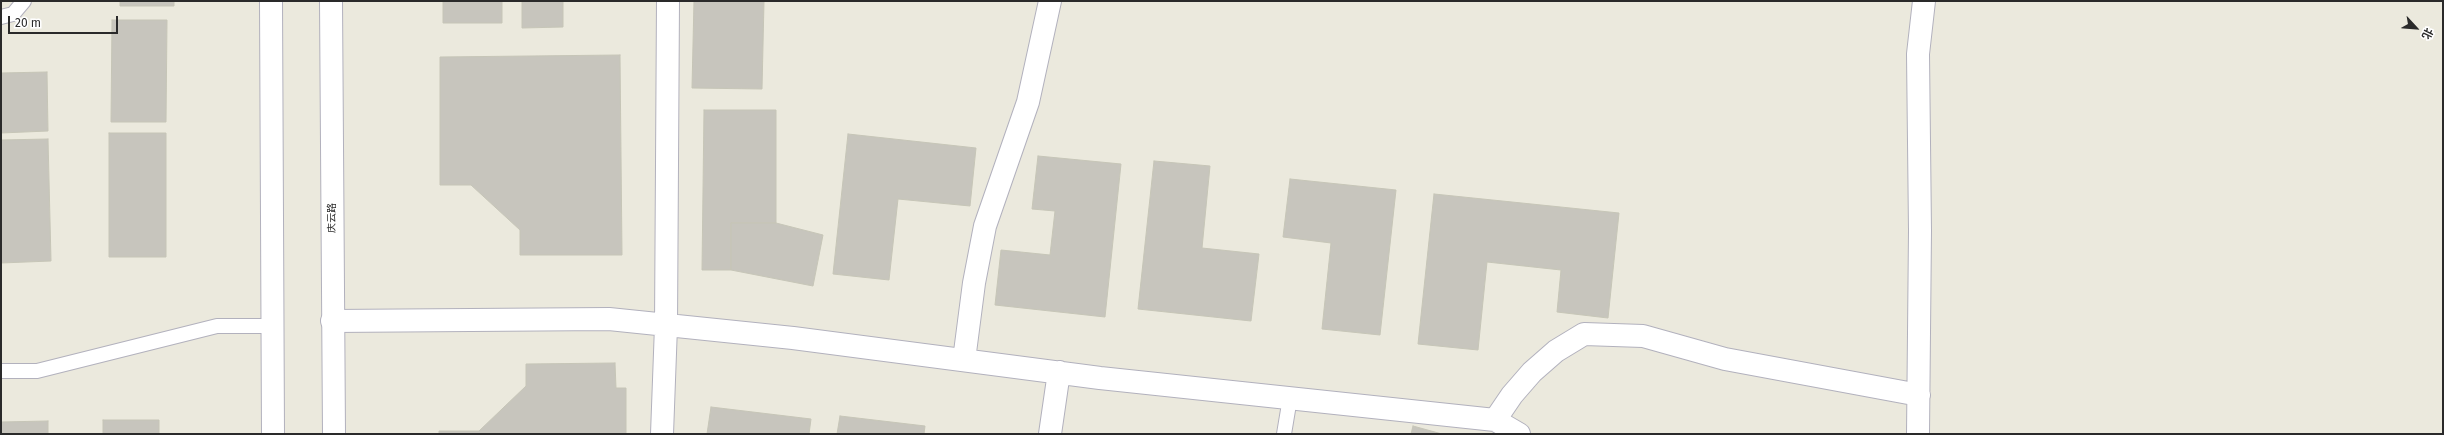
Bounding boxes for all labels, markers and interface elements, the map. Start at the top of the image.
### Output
scale bar [10,8,120,34]
north arrow [2396,8,2436,48]
text: 20 m [15,16,41,30]
text: 北 [2419,26,2435,41]
street label: 庆云路 [326,203,338,233]

